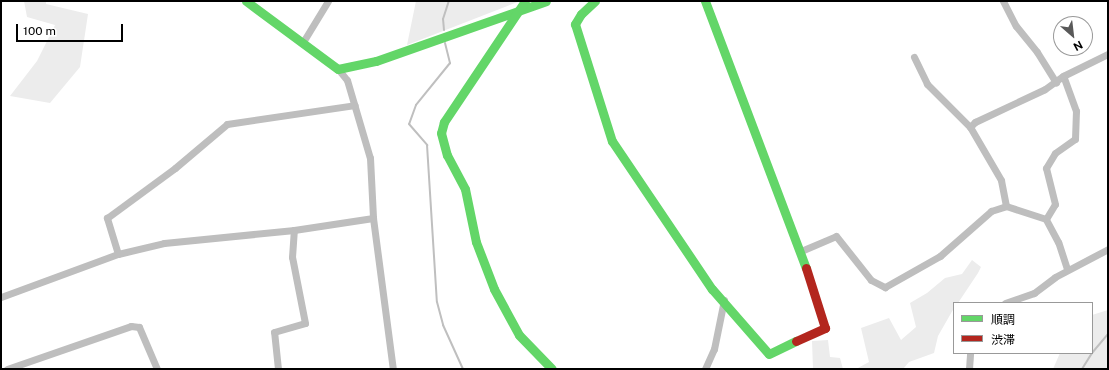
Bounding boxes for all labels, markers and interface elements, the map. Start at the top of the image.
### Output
scale bar [18,16,125,42]
north arrow [1053,16,1093,56]
text: 100 m [23,24,56,38]
text: N [1072,38,1085,53]
legend [953,302,1093,354]
text: 順調 [991,313,1015,327]
text: 渋滞 [991,333,1015,347]

